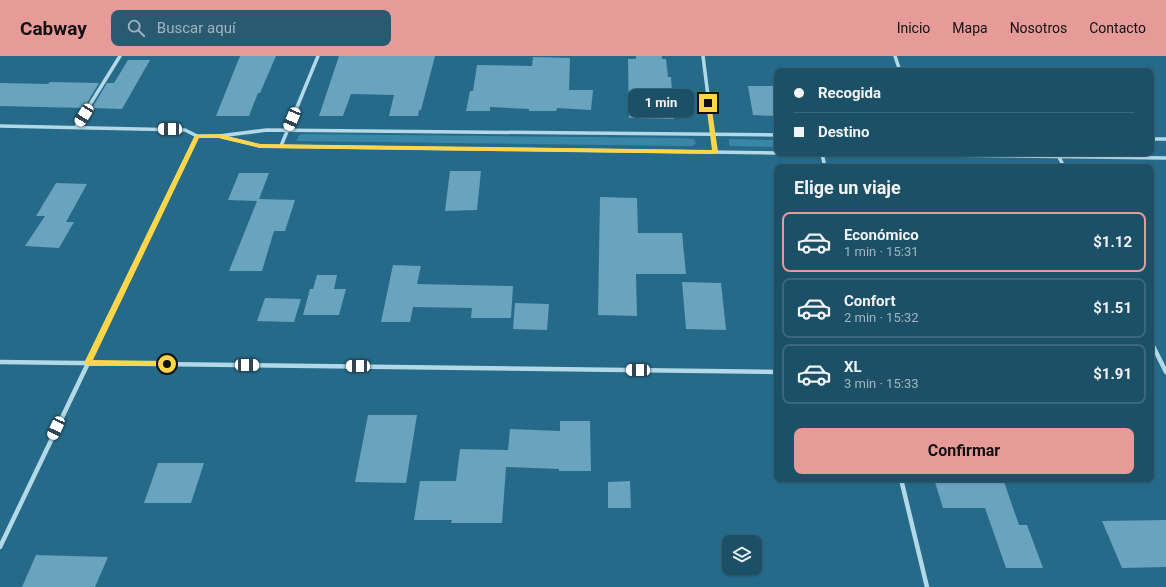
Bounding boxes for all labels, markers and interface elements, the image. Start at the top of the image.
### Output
search box [111,10,391,46]
text: Cabway [20,17,87,40]
icon: search [125,17,147,39]
text: Buscar aquí [157,19,236,37]
text: Inicio [897,20,930,36]
text: Mapa [952,20,988,36]
text: Nosotros [1010,20,1067,36]
text: Contacto [1089,20,1146,36]
text: Recogida [818,84,881,102]
callout: 1 min [628,89,694,117]
route end [699,94,717,112]
text: 1 min [645,95,677,110]
car [73,102,95,128]
car [282,106,302,132]
car [158,123,182,135]
text: Destino [818,123,869,141]
text: Elige un viaje [794,177,901,198]
icon: car [796,224,832,260]
text: Económico [844,226,919,244]
text: $1.12 [1093,233,1132,251]
text: 1 min · 15:31 [844,244,919,259]
icon: car [796,290,832,326]
text: Confort [844,292,895,310]
text: $1.51 [1093,299,1132,317]
text: 2 min · 15:32 [844,310,919,325]
route start [158,355,176,373]
icon: car [796,356,832,392]
text: XL [844,358,862,376]
car [235,359,259,371]
car [346,360,370,372]
car [626,364,650,376]
text: $1.91 [1093,365,1132,383]
text: 3 min · 15:33 [844,376,919,391]
car [45,415,67,441]
button: Confirmar [794,428,1134,474]
map controls [722,535,762,575]
button: layers [722,535,762,575]

